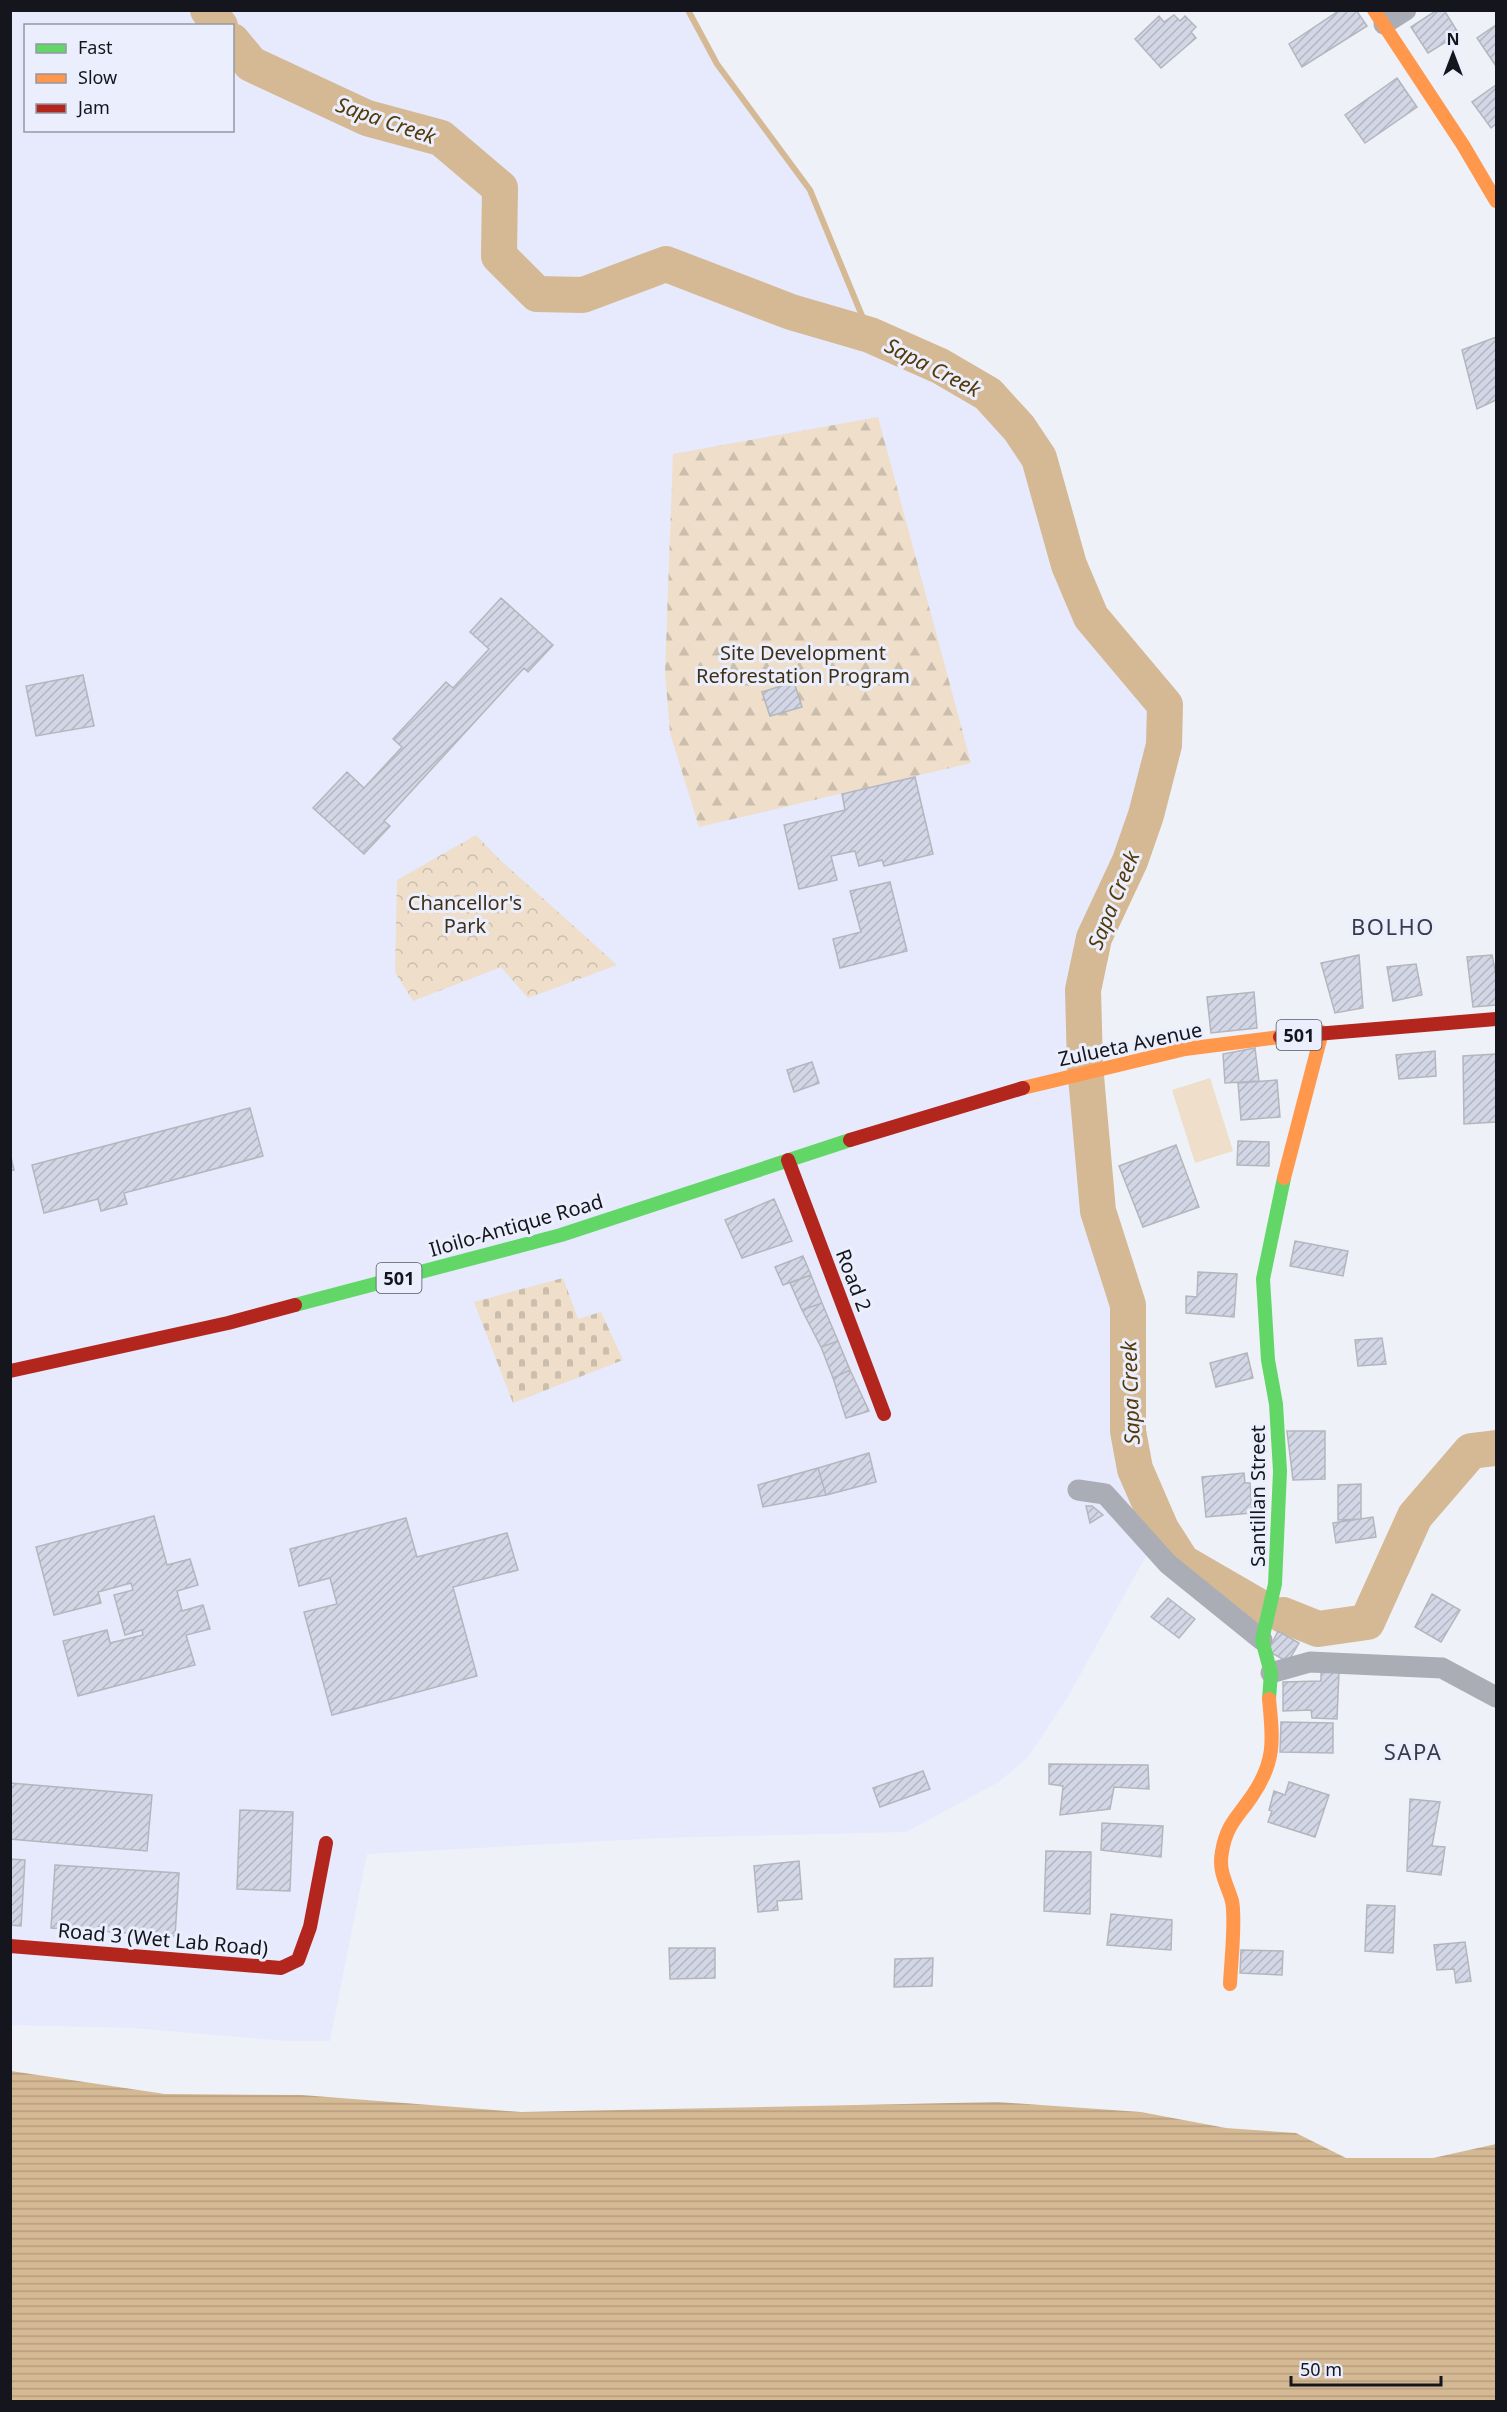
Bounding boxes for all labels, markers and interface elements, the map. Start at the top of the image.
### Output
legend [24,24,234,132]
north arrow [1423,24,1483,84]
text: N [1446,28,1460,50]
text: Fast [78,35,113,59]
text: Slow [78,65,117,89]
water label: Sapa Creek [332,90,441,151]
text: Jam [76,95,110,119]
water label: Sapa Creek [880,331,987,404]
park label: Site Development Reforestation Program [696,639,910,689]
water label: Sapa Creek [1081,845,1146,953]
park label: Chancellor's Park [408,889,522,939]
district label: BOLHO [1351,911,1435,941]
street label: Zulueta Avenue [1056,1016,1204,1072]
road number: 501 [1276,1020,1322,1050]
street label: Iloilo-Antique Road [426,1187,606,1263]
street label: Road 2 [830,1245,878,1315]
road number: 501 [376,1263,422,1293]
water label: Sapa Creek [1114,1339,1146,1445]
street label: Santillan Street [1244,1425,1271,1567]
district label: SAPA [1384,1736,1442,1766]
street label: Road 3 (Wet Lab Road) [57,1916,269,1962]
scale bar [1291,2349,1441,2387]
text: 50 m [1300,2357,1342,2381]

